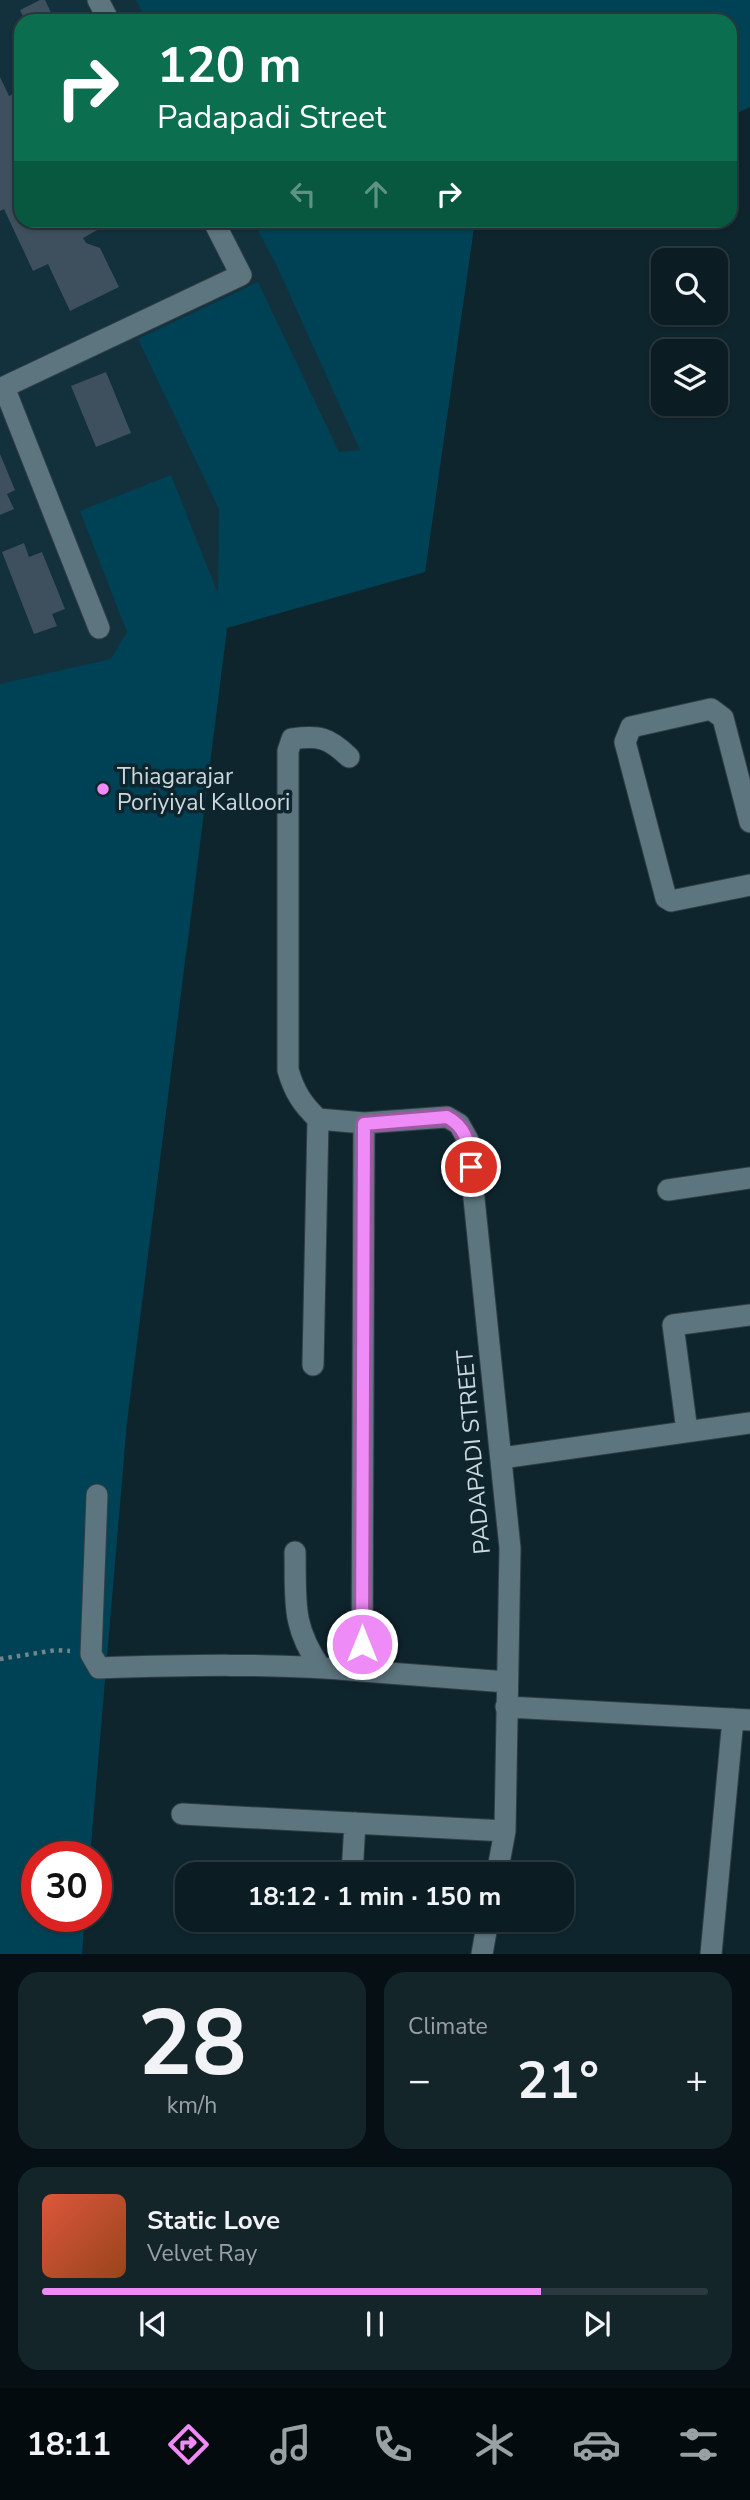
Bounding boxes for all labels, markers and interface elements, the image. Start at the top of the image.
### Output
text: 120 m [157,32,301,99]
icon: right [42,42,133,133]
text: Padapadi Street [157,96,386,139]
icon: left [284,175,322,213]
icon: ahead [357,175,395,213]
icon: right [430,175,468,213]
map controls [651,248,728,416]
button: search [651,248,728,325]
button: layers [651,339,728,416]
place label: Thiagarajar Poriyiyal Kalloori [117,761,290,818]
marker: Thiagarajar Poriyiyal Kalloori [95,781,111,797]
pin [441,1137,501,1197]
icon: arrive [452,1148,490,1186]
street label: PADAPADI STREET [449,1348,498,1556]
position arrow [325,1607,399,1681]
speed limit sign: 30 [21,1841,112,1932]
text: 18:12 · 1 min · 150 m [248,1879,501,1914]
text: 28 [137,1982,247,2106]
text: Climate [408,2011,488,2042]
text: 21° [517,2045,599,2116]
text: − [408,2055,431,2106]
text: + [685,2055,708,2106]
text: km/h [167,2090,217,2121]
text: Static Love [147,2203,280,2238]
text: Velvet Ray [147,2238,257,2269]
icon: previous [134,2305,172,2343]
icon: pause [356,2305,394,2343]
icon: next [578,2305,616,2343]
icon: directions [164,2420,213,2469]
icon: music [266,2420,315,2469]
icon: phone [368,2420,417,2469]
icon: climate [470,2420,519,2469]
icon: car [572,2420,621,2469]
icon: filters [674,2420,723,2469]
text: 18:11 [27,2423,111,2466]

